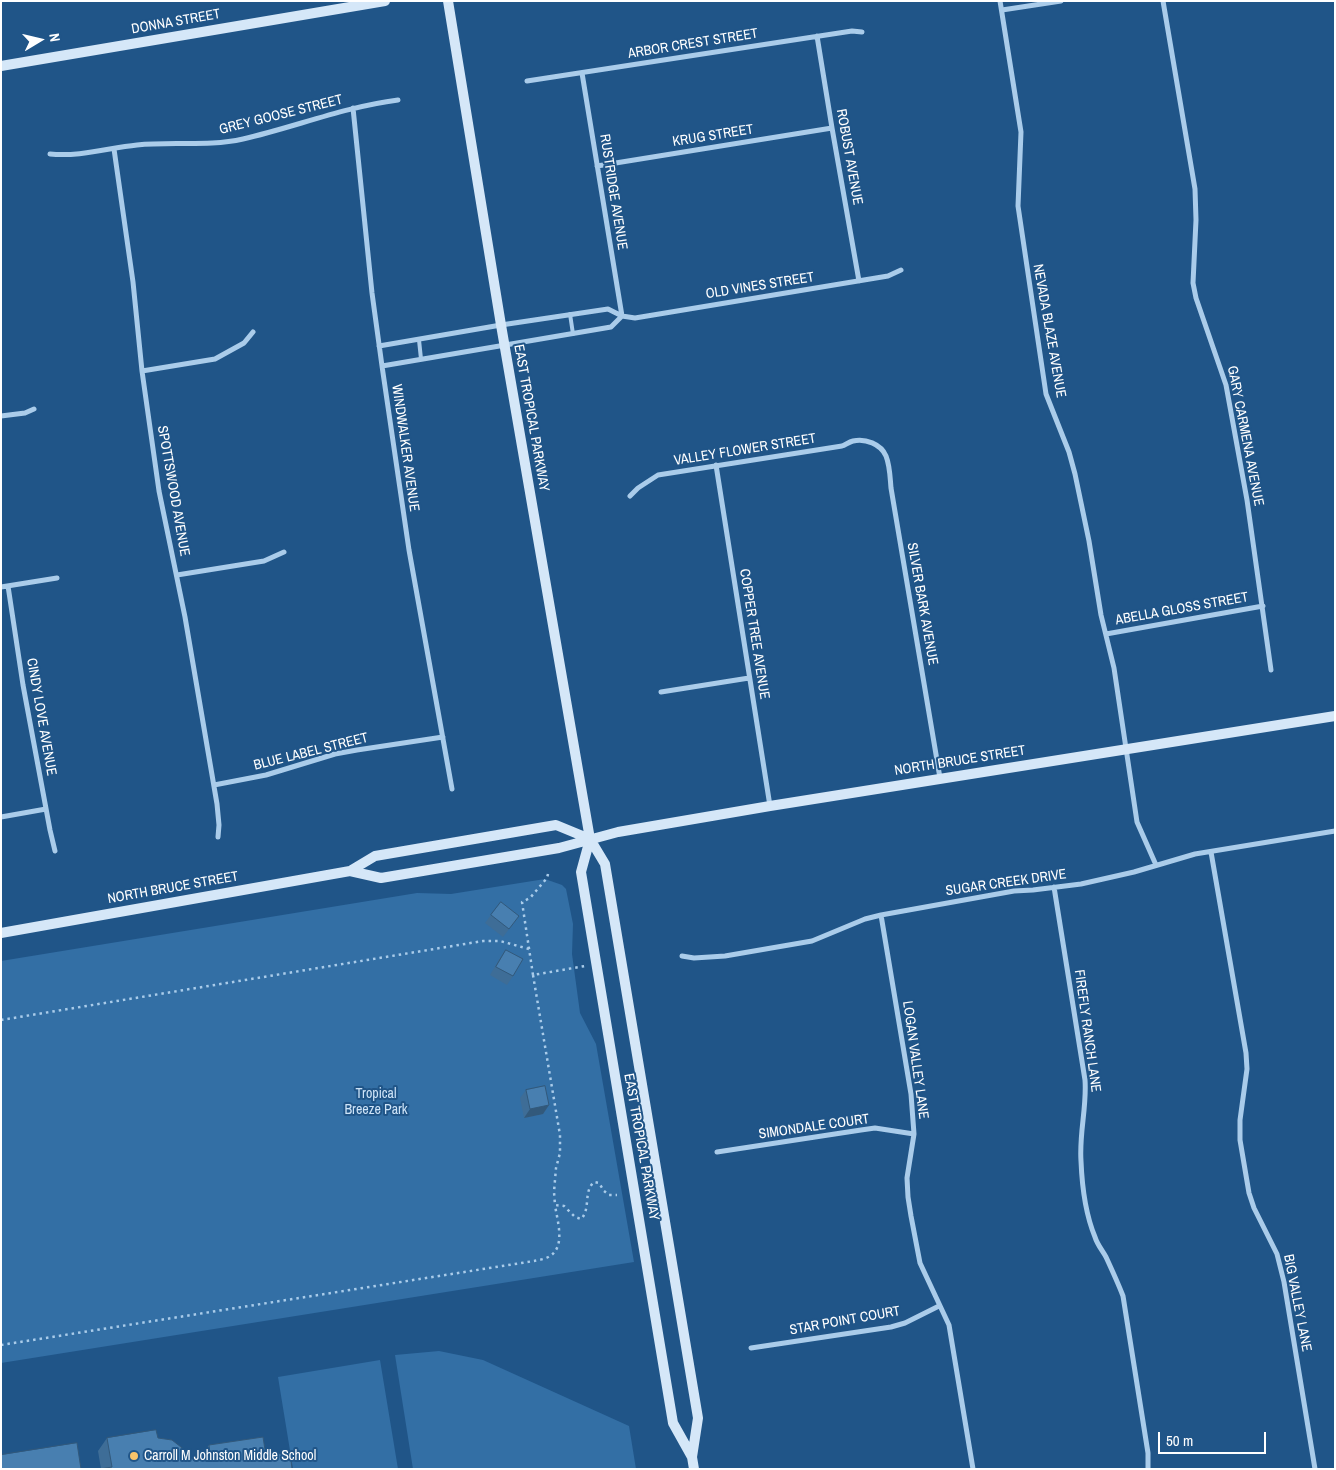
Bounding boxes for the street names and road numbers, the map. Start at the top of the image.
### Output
street label: DONNA STREET [130,6,222,38]
street label: ARBOR CREST STREET [627,25,759,63]
street label: GREY GOOSE STREET [218,92,344,138]
street label: ROBUST AVENUE [832,108,866,206]
street label: KRUG STREET [671,121,755,151]
street label: RUSTRIDGE AVENUE [596,133,630,251]
street label: NEVADA BLAZE AVENUE [1029,263,1069,399]
street label: OLD VINES STREET [704,269,816,303]
street label: EAST TROPICAL PARKWAY [510,343,552,493]
street label: GARY CARMENA AVENUE [1223,364,1267,508]
street label: WINDWALKER AVENUE [388,383,422,513]
street label: SPOTTSWOOD AVENUE [153,424,193,558]
street label: VALLEY FLOWER STREET [673,430,817,470]
street label: SILVER BARK AVENUE [903,541,941,667]
street label: COPPER TREE AVENUE [735,568,773,700]
street label: ABELLA GLOSS STREET [1114,589,1250,629]
street label: CINDY LOVE AVENUE [22,657,60,777]
street label: BLUE LABEL STREET [252,730,370,774]
street label: NORTH BRUCE STREET [893,742,1027,780]
street label: SUGAR CREEK DRIVE [945,866,1067,900]
street label: NORTH BRUCE STREET [106,868,240,908]
street label: FIREFLY RANCH LANE [1070,969,1104,1093]
street label: LOGAN VALLEY LANE [898,1000,932,1120]
street label: EAST TROPICAL PARKWAY [620,1072,662,1222]
street label: SIMONDALE COURT [758,1111,870,1143]
street label: BIG VALLEY LANE [1279,1253,1315,1353]
street label: STAR POINT COURT [788,1303,902,1339]

